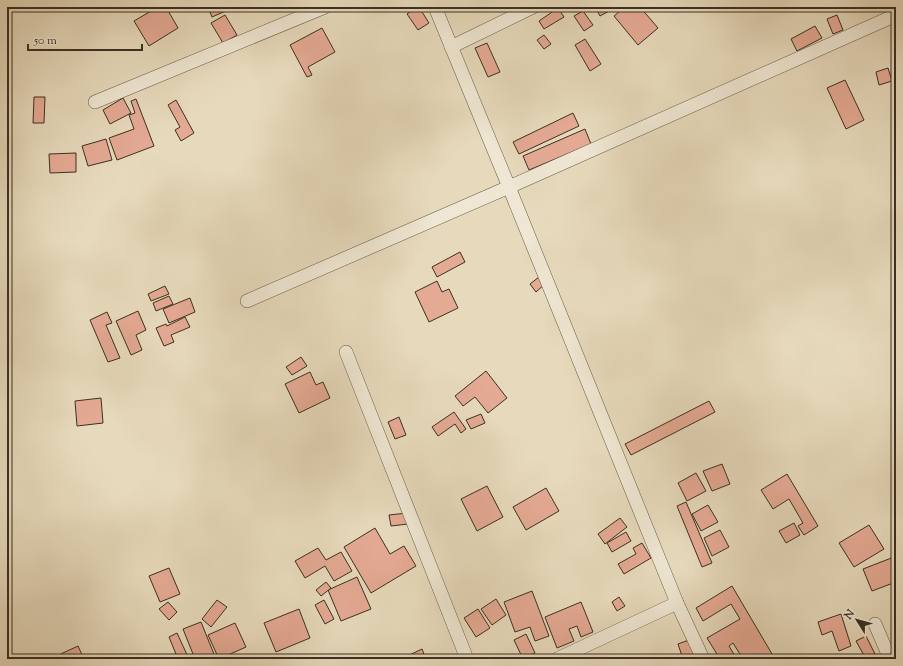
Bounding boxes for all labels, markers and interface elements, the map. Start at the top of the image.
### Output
scale bar [28,26,142,52]
text: 50 m [33,32,57,50]
north arrow [837,600,877,640]
text: N [840,606,859,624]

